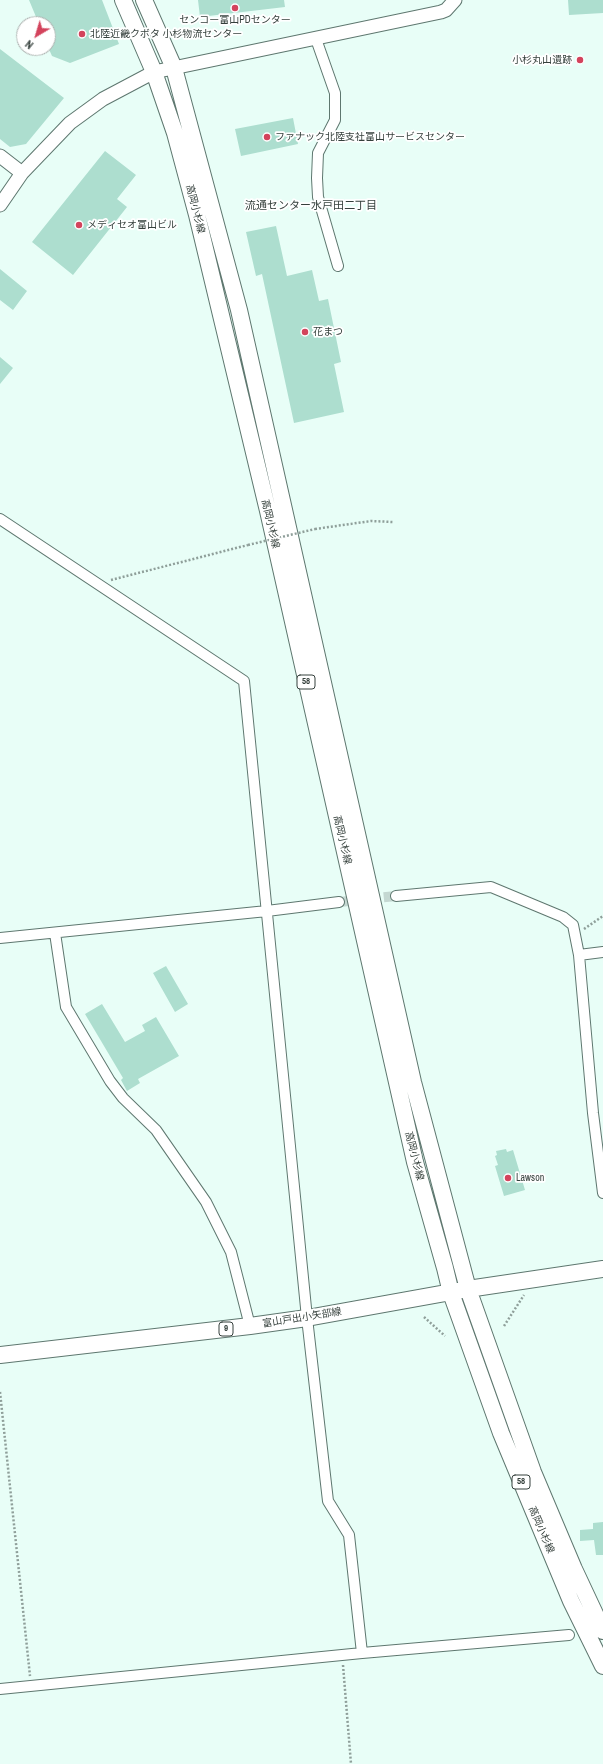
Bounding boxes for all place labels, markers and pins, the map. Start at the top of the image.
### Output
marker: センコー富山PDセンター [230,3,240,13]
place label: センコー富山PDセンター [179,14,291,26]
place label: 北陸近畿クボタ 小杉物流センター [90,28,242,40]
marker: 北陸近畿クボタ 小杉物流センター [77,29,87,39]
place label: 小杉丸山遺跡 [512,54,572,66]
marker: 小杉丸山遺跡 [575,55,585,65]
place label: ファナック北陸支社富山サービスセンター [275,131,465,143]
marker: ファナック北陸支社富山サービスセンター [262,132,272,142]
place label: メディセオ富山ビル [87,219,177,231]
marker: メディセオ富山ビル [74,220,84,230]
place label: 花まつ [313,326,343,338]
marker: 花まつ [300,327,310,337]
place label: Lawson [516,1172,544,1184]
marker: Lawson [503,1173,513,1183]

